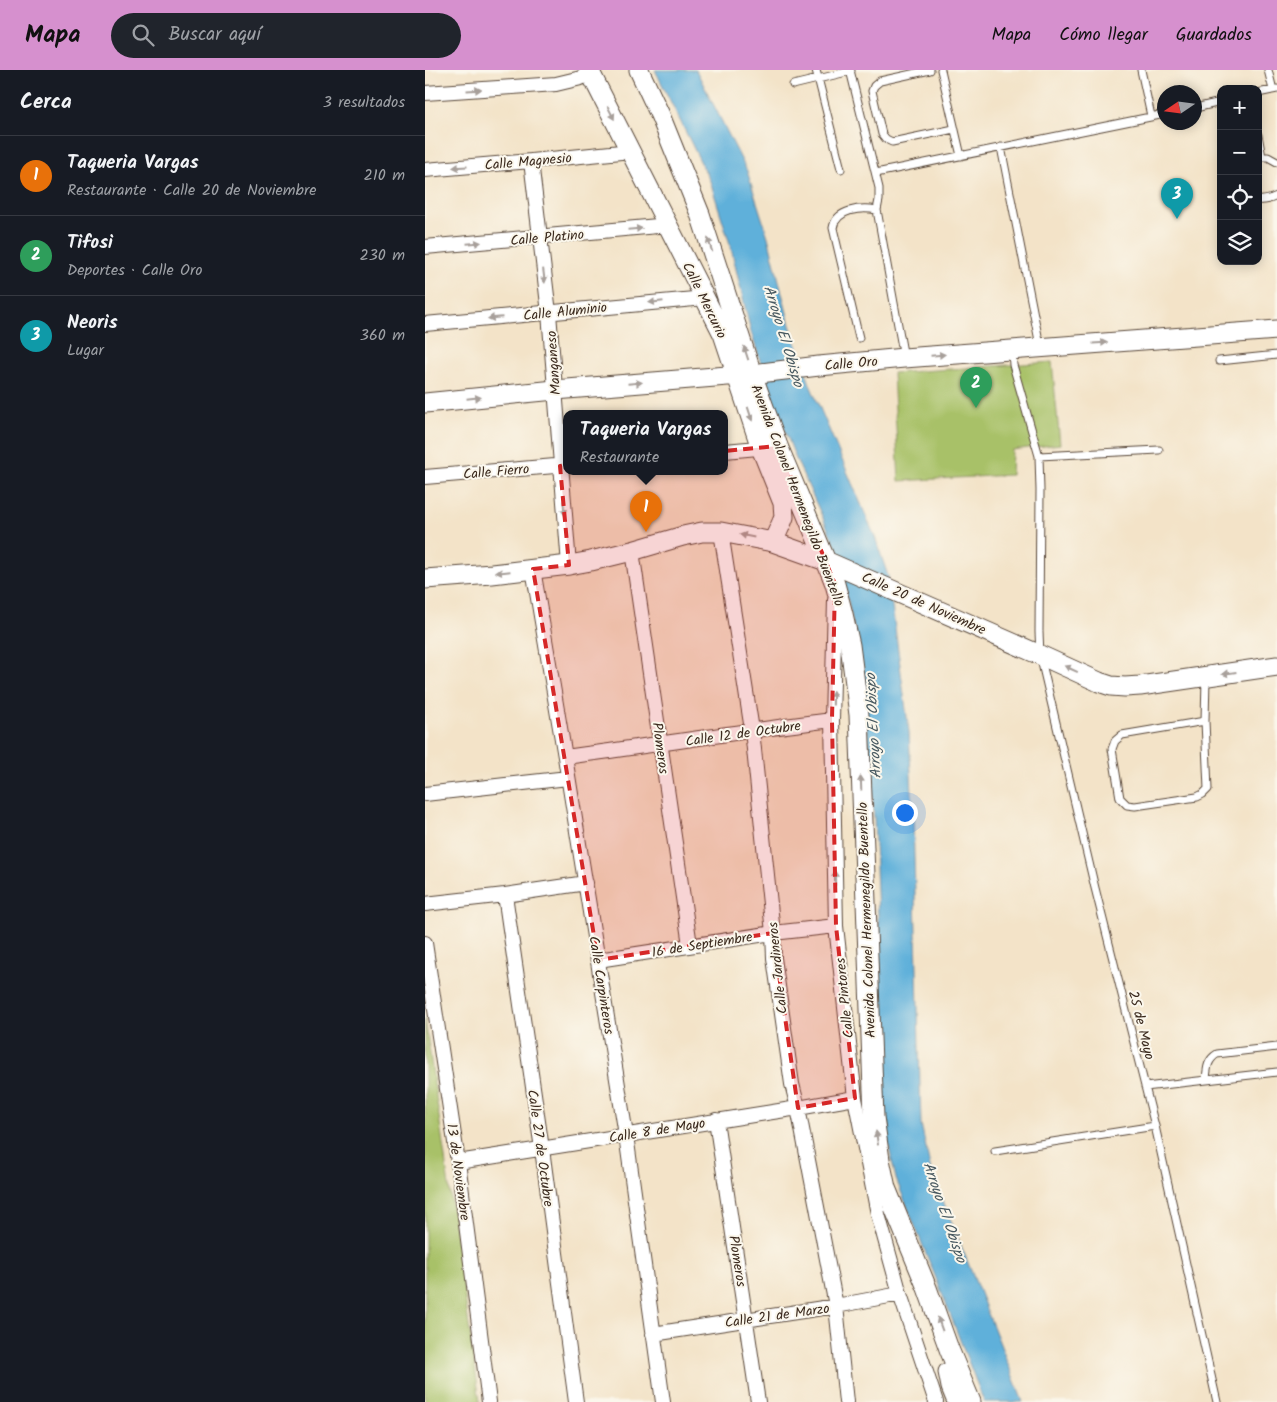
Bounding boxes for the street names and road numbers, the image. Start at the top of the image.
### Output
street label: Calle Magnesio [484,147,573,177]
street label: Calle Platino [509,224,585,252]
street label: Calle Mercurio [676,258,732,343]
street label: Calle Aluminio [522,297,608,327]
street label: Manganeso [541,330,567,396]
street label: Calle Oro [824,351,879,377]
street label: Avenida Colonel Hermenegildo Buentello [744,381,850,610]
street label: Calle Fierro [462,458,530,486]
street label: Calle 20 de Noviembre [858,567,990,642]
street label: Calle 12 de Octubre [684,715,803,753]
street label: Plomeros [646,721,675,775]
street label: Avenida Colonel Hermenegildo Buentello [852,802,882,1038]
street label: Calle Jardineros [762,921,794,1015]
street label: 16 de Septiembre [650,926,755,964]
street label: Calle Carpinteros [582,934,620,1036]
street label: Calle Pintores [830,957,860,1039]
street label: 25 de Mayo [1122,988,1160,1062]
street label: Calle 27 de Octubre [521,1088,559,1209]
street label: Calle 8 de Mayo [607,1113,707,1149]
street label: 13 de Noviembre [440,1122,476,1223]
street label: Plomeros [722,1234,752,1288]
street label: Calle 21 de Marzo [723,1298,831,1334]

